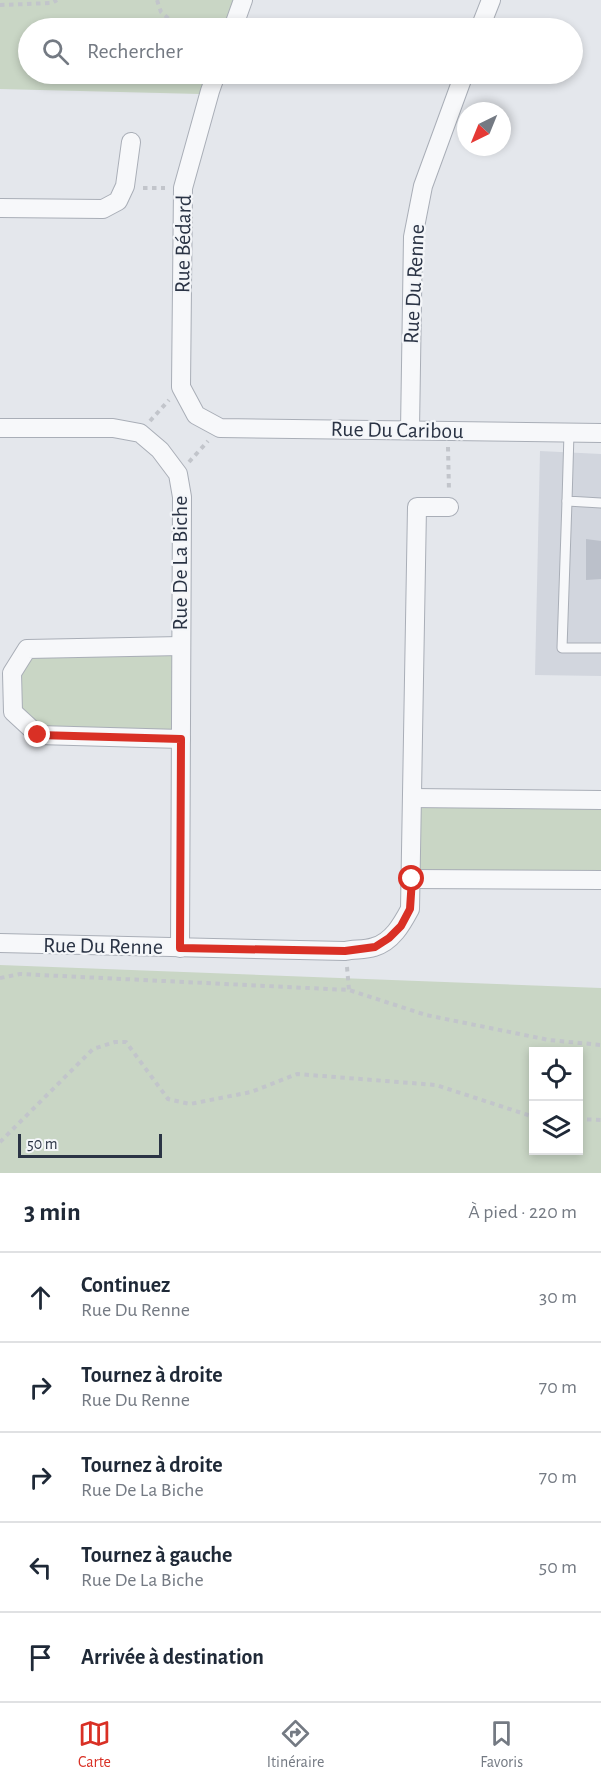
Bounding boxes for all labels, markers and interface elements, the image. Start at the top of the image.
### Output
search box [18,18,583,84]
icon: search [39,35,72,68]
text: Rechercher [87,40,183,62]
north arrow [457,102,511,156]
street label: Rue Bédard [171,195,195,293]
street label: Rue Du Renne [400,224,428,344]
street label: Rue Du Caribou [330,418,464,442]
street label: Rue De La Biche [169,496,191,630]
route end [24,721,50,747]
route start [398,865,424,891]
street label: Rue Du Renne [43,934,163,958]
map controls [529,1047,583,1155]
button: locate [529,1047,583,1101]
button: layers [529,1101,583,1155]
scale bar [18,1131,162,1158]
text: 50 m [27,1136,58,1152]
text: 3 min [24,1199,81,1225]
text: À pied · 220 m [468,1202,577,1222]
text: Continuez [81,1274,170,1296]
icon: ahead [24,1281,57,1314]
text: 30 m [539,1287,577,1307]
text: Rue Du Renne [81,1300,190,1320]
text: Tournez à droite [81,1364,223,1386]
icon: right [24,1371,57,1404]
text: 70 m [539,1377,577,1397]
text: Rue Du Renne [81,1390,190,1410]
text: Tournez à droite [81,1454,223,1476]
icon: right [24,1461,57,1494]
text: 70 m [539,1467,577,1487]
text: Rue De La Biche [81,1480,204,1500]
text: Tournez à gauche [81,1544,232,1566]
icon: left [24,1551,57,1584]
text: 50 m [539,1557,577,1577]
text: Rue De La Biche [81,1570,204,1590]
icon: arrive [24,1641,57,1674]
text: Arrivée à destination [81,1646,264,1668]
tab: Carte [78,1717,111,1772]
tab: Itinéraire [267,1717,324,1772]
tab: Favoris [480,1717,523,1772]

